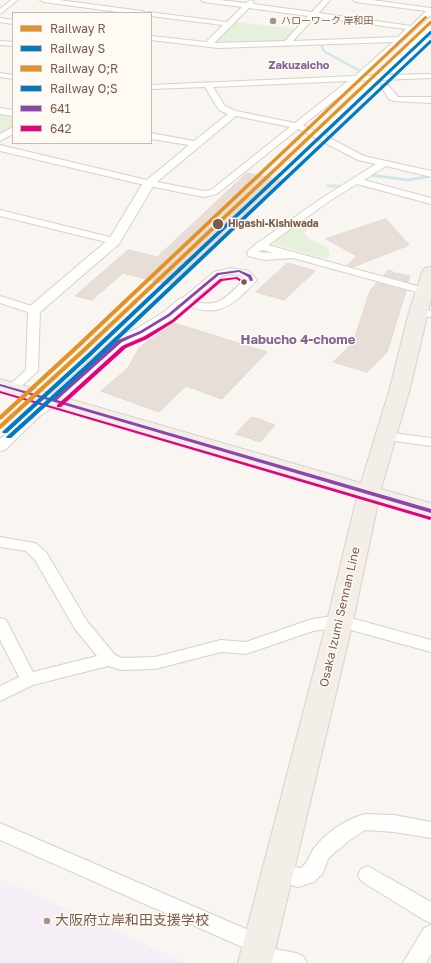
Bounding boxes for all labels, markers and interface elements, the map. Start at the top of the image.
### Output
legend [12,12,152,144]
place label: ハローワーク 岸和田 [281,15,373,27]
marker: ハローワーク 岸和田 [268,16,278,26]
text: Railway R [50,21,106,36]
text: Railway S [50,41,105,56]
district label: Zakuzaicho [269,59,329,73]
text: Railway O;R [50,61,118,76]
text: Railway O;S [50,81,118,96]
text: 641 [50,101,70,116]
text: 642 [50,121,72,136]
marker: Higashi-Kishiwada [211,217,225,231]
place label: Higashi-Kishiwada [228,218,319,230]
unlabelled marker [239,277,249,287]
district label: Habucho 4-chome [241,332,355,348]
street label: Osaka Izumi Sennan Line [317,546,363,688]
place label: 大阪府立岸和田支援学校 [55,913,209,929]
marker: 大阪府立岸和田支援学校 [42,916,52,926]

